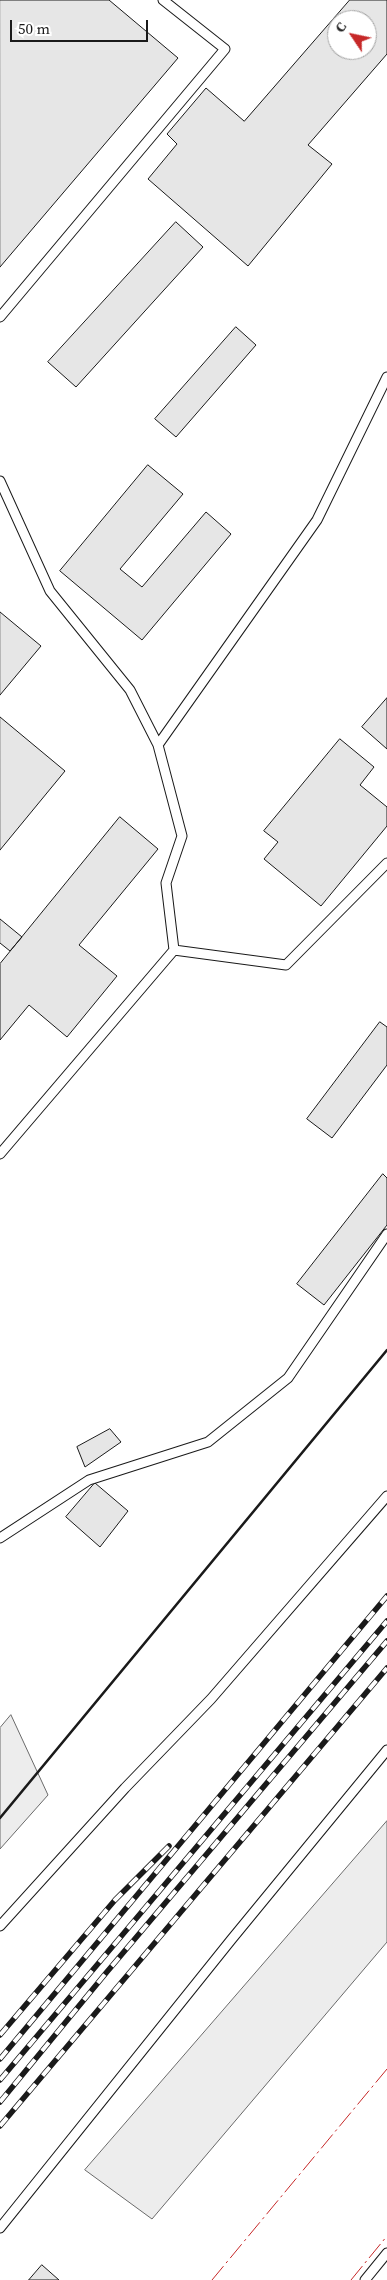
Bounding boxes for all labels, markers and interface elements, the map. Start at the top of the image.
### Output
scale bar [12,10,150,42]
north arrow [327,10,377,60]
text: 50 m [18,18,50,39]
text: С [330,18,351,36]

